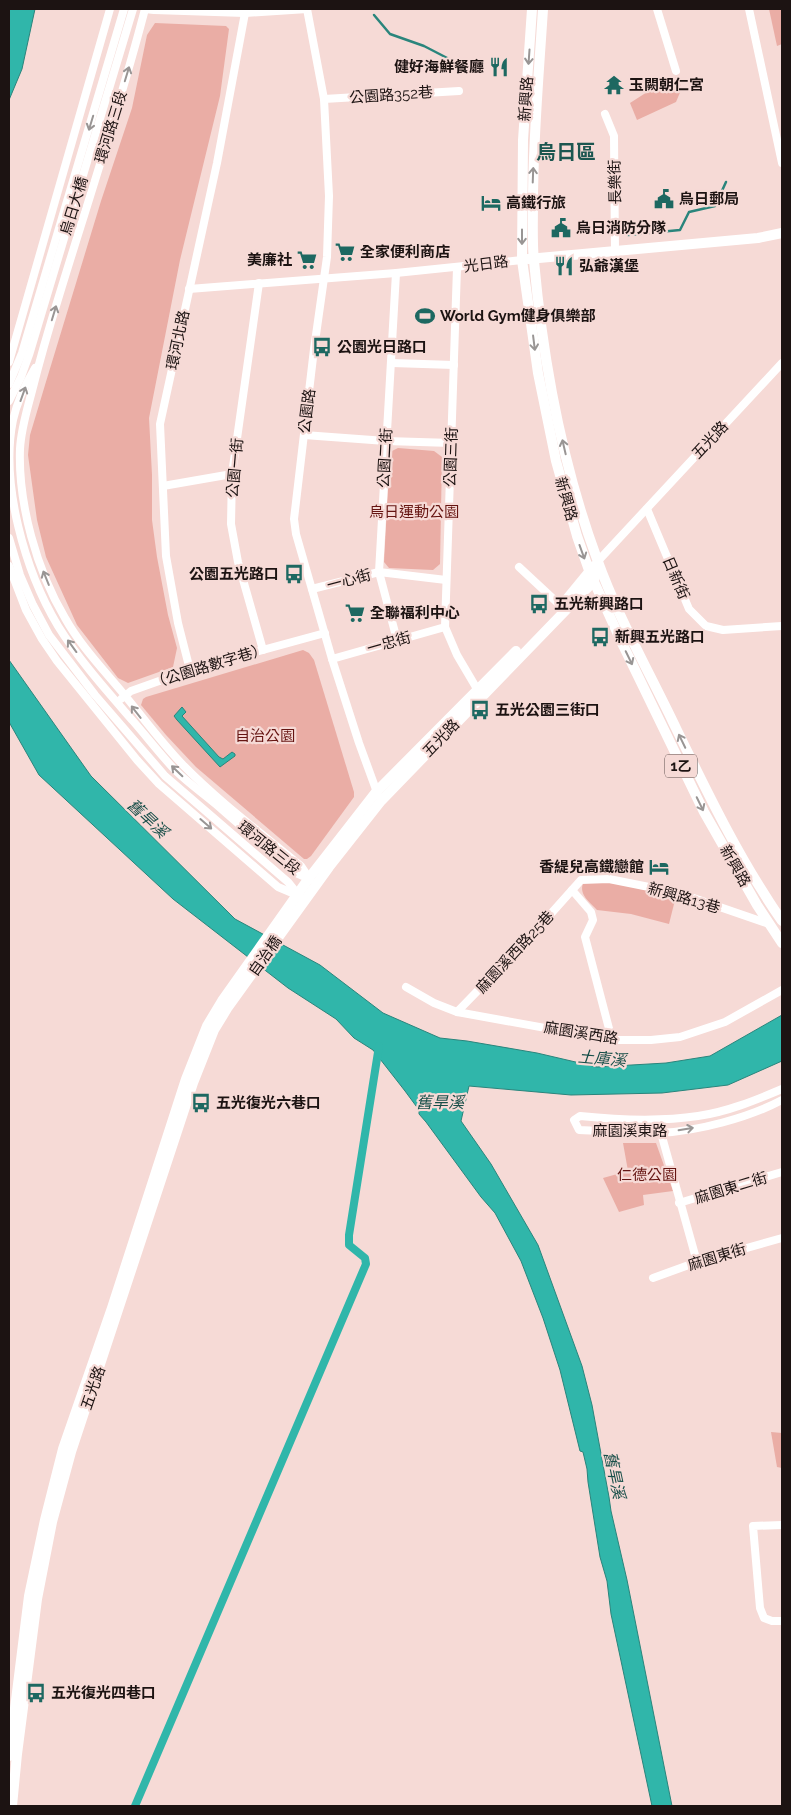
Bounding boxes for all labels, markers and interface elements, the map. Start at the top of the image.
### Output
one-way arrow [524,49,533,65]
restaurant icon: 健好海鮮餐廳 [488,56,510,78]
place label: 健好海鮮餐廳 [394,58,484,76]
one-way arrow [123,66,133,82]
temple icon: 玉闕朝仁宮 [603,74,625,96]
street label: 新興路 [515,76,537,122]
place label: 玉闕朝仁宮 [629,76,704,94]
street label: 公園路352巷 [348,83,434,107]
street label: 環河路三段 [91,88,131,166]
one-way arrow [85,114,95,130]
district label: 烏日區 [536,140,596,164]
street label: 長樂街 [606,159,624,205]
one-way arrow [528,167,538,183]
street label: 烏日大橋 [57,175,91,237]
public building icon: 烏日郵局 [653,188,675,210]
place label: 烏日郵局 [679,190,739,208]
hotel icon: 高鐵行旅 [480,192,502,214]
place label: 高鐵行旅 [506,194,566,212]
public building icon: 烏日消防分隊 [550,217,572,239]
place label: 烏日消防分隊 [576,219,666,237]
one-way arrow [517,228,527,245]
supermarket icon: 全家便利商店 [334,241,356,263]
place label: 全家便利商店 [360,243,450,261]
supermarket icon: 美廉社 [296,249,318,271]
place label: 美廉社 [247,251,292,269]
street label: 光日路 [463,252,509,276]
restaurant icon: 弘爺漢堡 [553,255,575,277]
place label: 弘爺漢堡 [579,257,639,275]
one-way arrow [50,305,59,321]
sports icon: World Gym健身俱樂部 [414,305,436,327]
place label: World Gym健身俱樂部 [440,307,596,325]
street label: 環河北路 [163,309,193,371]
one-way arrow [529,335,539,351]
bus stop icon: 公園光日路口 [311,336,333,358]
place label: 公園光日路口 [337,338,427,356]
one-way arrow [19,387,28,402]
street label: 公園路 [295,388,319,434]
street label: 五光路 [688,417,732,463]
street label: 公園三街 [441,427,461,487]
street label: 公園二街 [374,428,396,488]
street label: 公園一街 [223,437,247,499]
one-way arrow [559,440,568,456]
street label: 新興路 [551,475,581,523]
park label: 烏日運動公園 [369,503,459,521]
one-way arrow [578,544,587,559]
street label: 日新街 [659,554,693,602]
bus stop icon: 公園五光路口 [283,563,305,585]
place label: 公園五光路口 [189,565,279,583]
street label: 一心街 [325,565,373,595]
one-way arrow [41,571,50,586]
bus stop icon: 五光新興路口 [528,593,550,615]
place label: 五光新興路口 [554,595,644,613]
supermarket icon: 全聯福利中心 [344,602,366,624]
place label: 全聯福利中心 [370,604,460,622]
bus stop icon: 新興五光路口 [589,626,611,648]
street label: 一忠街 [365,628,413,658]
place label: 新興五光路口 [615,628,705,646]
one-way arrow [67,640,77,654]
street label: （公園路數字巷） [149,640,269,692]
one-way arrow [624,650,634,665]
bus stop icon: 五光公園三街口 [469,699,491,721]
place label: 五光公園三街口 [495,701,600,719]
one-way arrow [131,705,142,718]
street label: 五光路 [419,716,463,760]
park label: 自治公園 [235,727,295,745]
one-way arrow [677,734,686,749]
road number: 1乙 [665,754,697,778]
one-way arrow [171,765,183,777]
water label: 舊旱溪 [124,795,173,843]
one-way arrow [695,796,705,811]
street label: 環河路三段 [234,817,304,879]
one-way arrow [199,819,212,830]
street label: 新興路 [716,842,754,890]
hotel icon: 香緹兒高鐵戀館 [648,856,670,878]
place label: 香緹兒高鐵戀館 [539,858,644,876]
street label: 新興路13巷 [646,879,722,917]
street label: 麻園溪西路25巷 [472,907,558,997]
street label: 自治橋 [245,932,285,980]
street label: 麻園溪西路 [543,1018,619,1048]
water label: 土庫溪 [577,1047,629,1070]
bus stop icon: 五光復光六巷口 [190,1092,212,1114]
water label: 舊旱溪 [416,1093,466,1112]
place label: 五光復光六巷口 [216,1094,321,1112]
street label: 麻園溪東路 [592,1122,668,1140]
one-way arrow [678,1124,694,1134]
park label: 仁德公園 [617,1166,677,1184]
street label: 麻園東二街 [692,1168,770,1208]
street label: 麻園東街 [686,1240,748,1274]
street label: 五光路 [77,1364,109,1412]
water label: 舊旱溪 [600,1450,629,1503]
bus stop icon: 五光復光四巷口 [25,1682,47,1704]
place label: 五光復光四巷口 [51,1684,156,1702]

